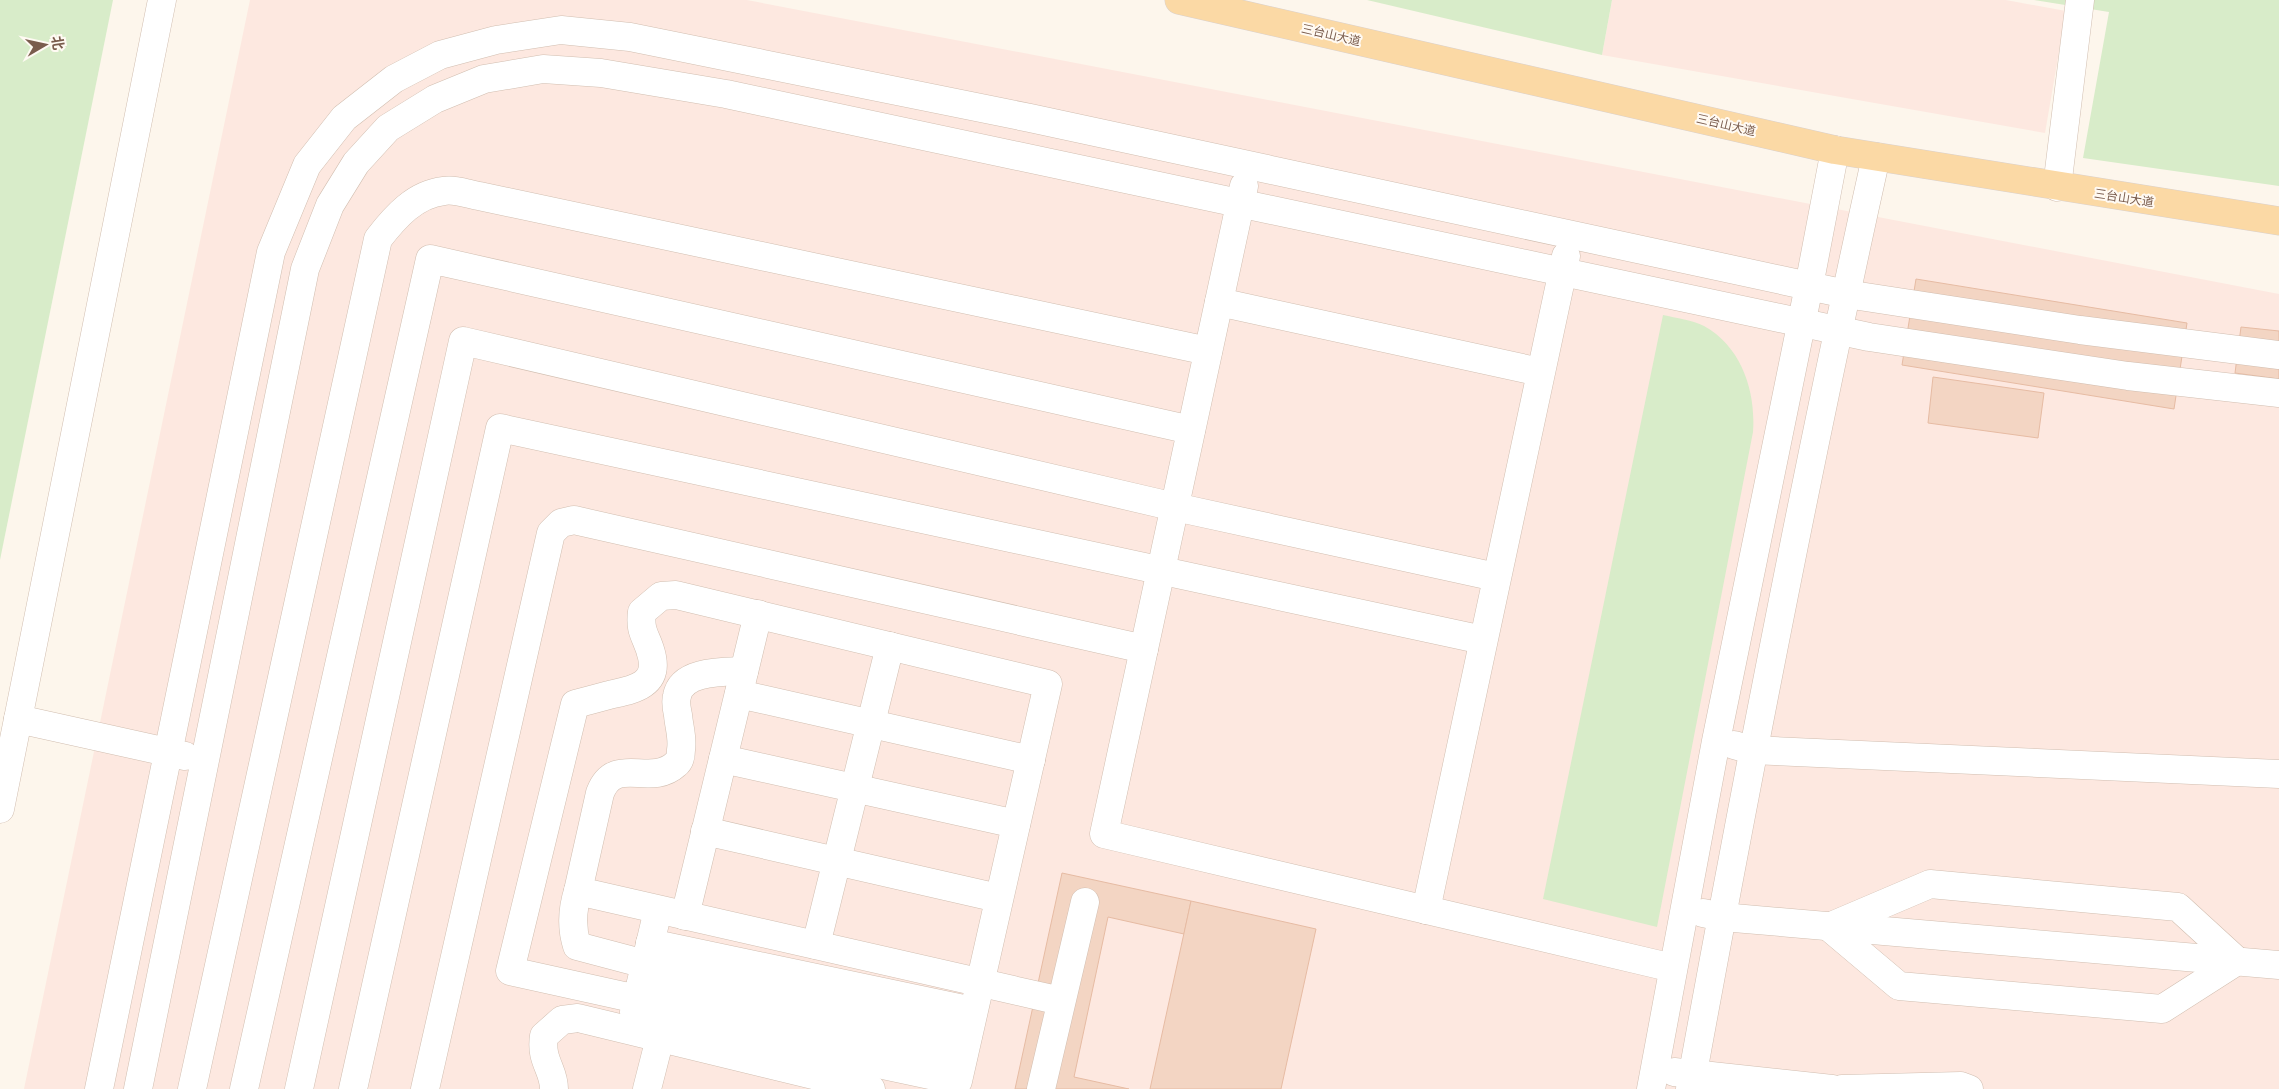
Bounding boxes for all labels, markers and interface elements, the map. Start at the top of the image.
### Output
north arrow [20,20,70,70]
street label: 三台山大道 [1300,21,1362,49]
text: 北 [49,35,67,51]
street label: 三台山大道 [1695,111,1757,139]
street label: 三台山大道 [2093,186,2155,210]

